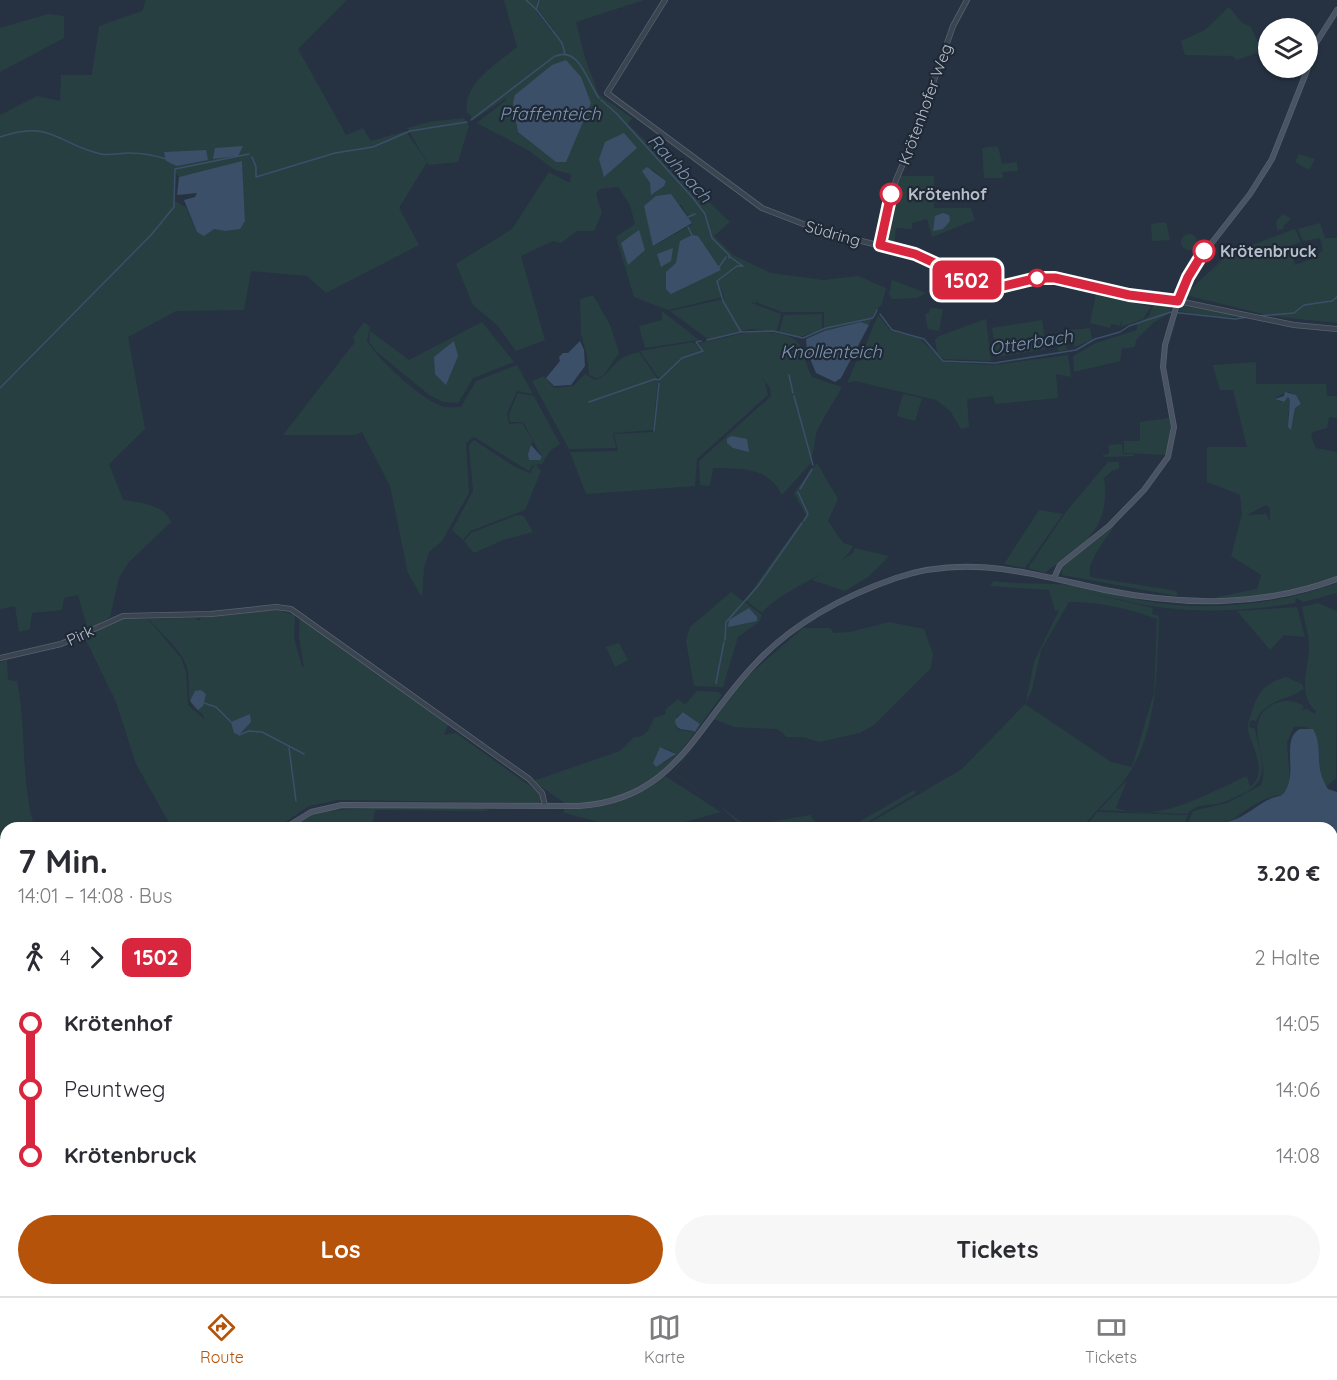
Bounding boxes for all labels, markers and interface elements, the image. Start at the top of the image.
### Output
map controls [1258,18,1318,78]
button: layers [1258,18,1318,78]
street label: Krötenhofer Weg [894,41,956,167]
water label: Pfaffenteich [499,102,601,125]
water label: Rauhbach [643,129,717,208]
marker: Krötenhof [880,183,902,205]
place label: Krötenhof [908,184,987,204]
street label: Südring [803,216,863,250]
marker: Krötenbruck [1193,240,1215,262]
place label: Krötenbruck [1220,241,1317,261]
line badge: 1502 [925,260,1009,300]
text: 1502 [944,267,990,293]
unlabelled marker [1028,269,1046,287]
water label: Otterbach [988,324,1075,360]
water label: Knollenteich [780,340,883,363]
street label: Pirk [63,620,97,650]
text: 7 Min. [18,840,108,881]
text: 3.20 € [1257,859,1320,887]
text: 14:01 – 14:08 · Bus [18,883,172,908]
icon: walk [18,941,51,974]
icon: forward [80,941,113,974]
text: 1502 [134,944,179,970]
text: 4 [60,945,71,970]
text: 2 Halte [1254,945,1320,970]
text: Krötenhof [64,1009,173,1037]
text: 14:05 [1276,1011,1320,1036]
text: Peuntweg [64,1075,166,1103]
text: 14:06 [1276,1077,1320,1102]
text: Krötenbruck [64,1141,197,1169]
text: 14:08 [1276,1143,1320,1168]
button: Los [18,1215,663,1284]
button: Tickets [675,1215,1320,1284]
tab: Route [200,1311,244,1367]
tab: Karte [644,1311,685,1367]
tab: Tickets [1085,1311,1137,1367]

